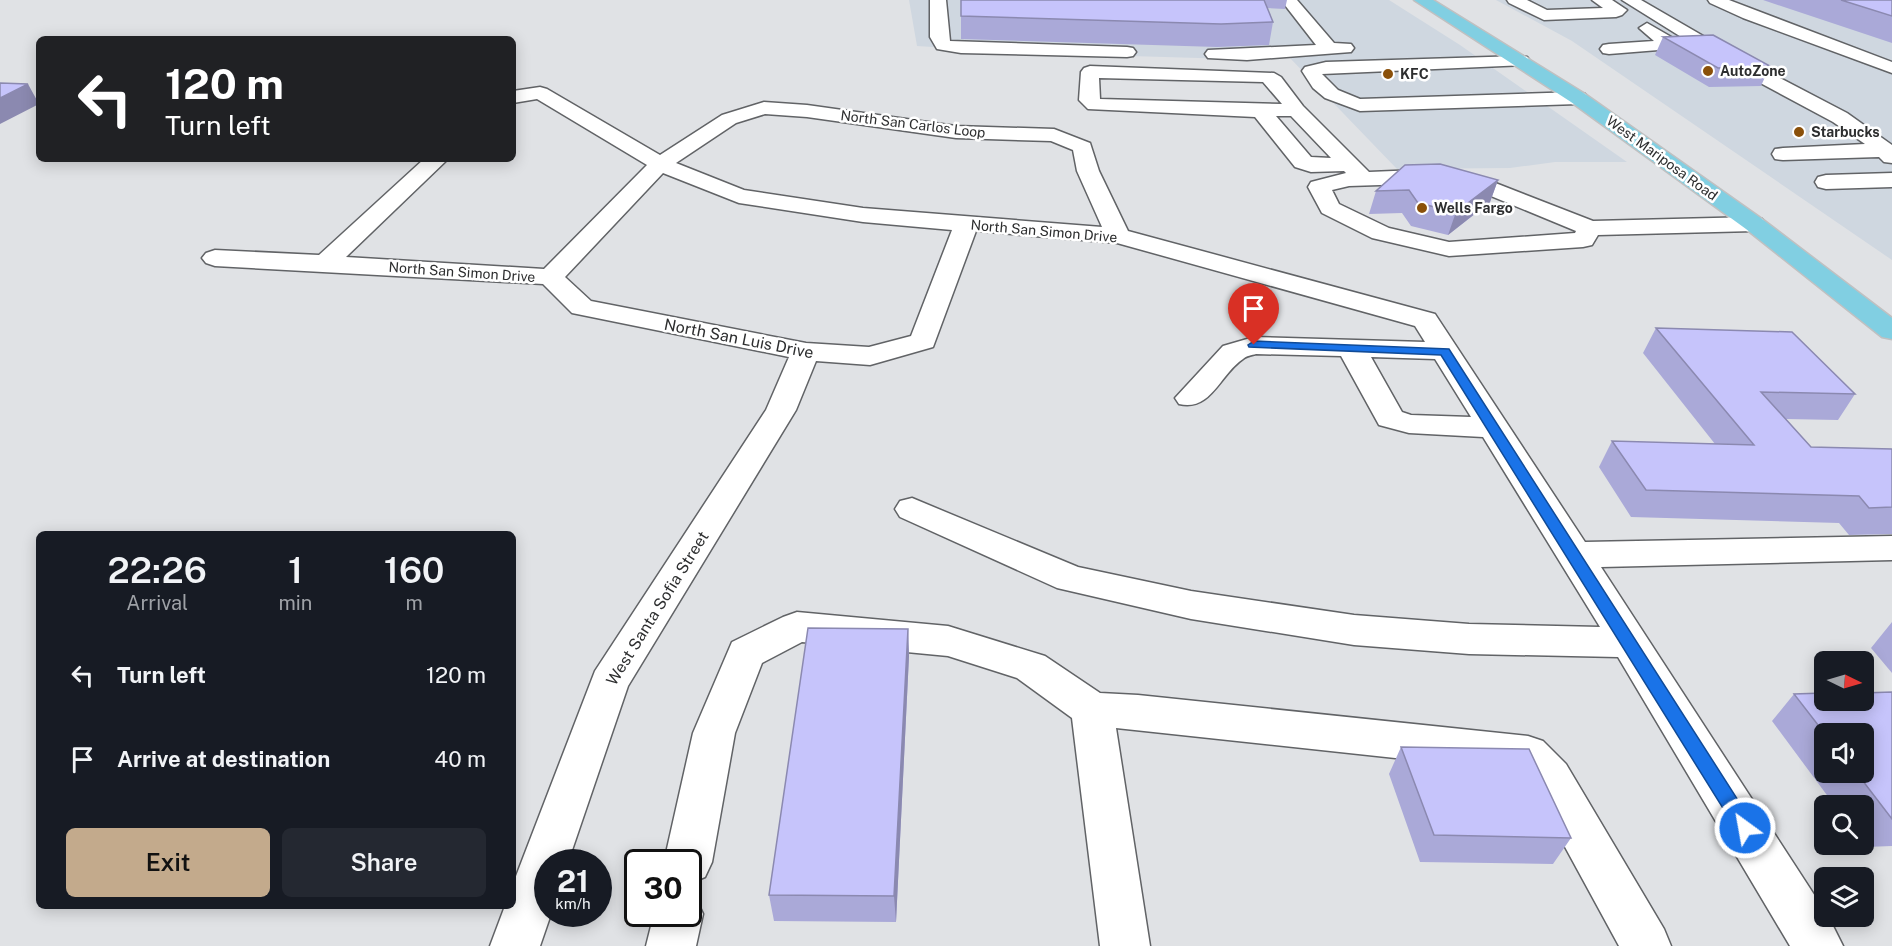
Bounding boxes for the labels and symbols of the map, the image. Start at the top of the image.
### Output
place label: AutoZone [1720,63,1786,79]
marker: AutoZone [1701,64,1715,78]
place label: KFC [1400,66,1429,82]
marker: KFC [1381,67,1395,81]
street label: North San Carlos Loop [840,107,986,141]
street label: West Mariposa Road [1603,112,1721,204]
place label: Starbucks [1811,124,1880,140]
marker: Starbucks [1792,125,1806,139]
place label: Wells Fargo [1434,200,1513,216]
marker: Wells Fargo [1415,201,1429,215]
street label: North San Simon Drive [970,217,1118,245]
street label: North San Simon Drive [388,259,536,285]
pin [1228,283,1279,345]
street label: North San Luis Drive [663,315,815,362]
street label: West Santa Sofia Street [602,528,713,689]
north arrow [1814,651,1874,711]
position arrow [1713,796,1777,860]
speed limit sign: 30 [624,849,702,927]

